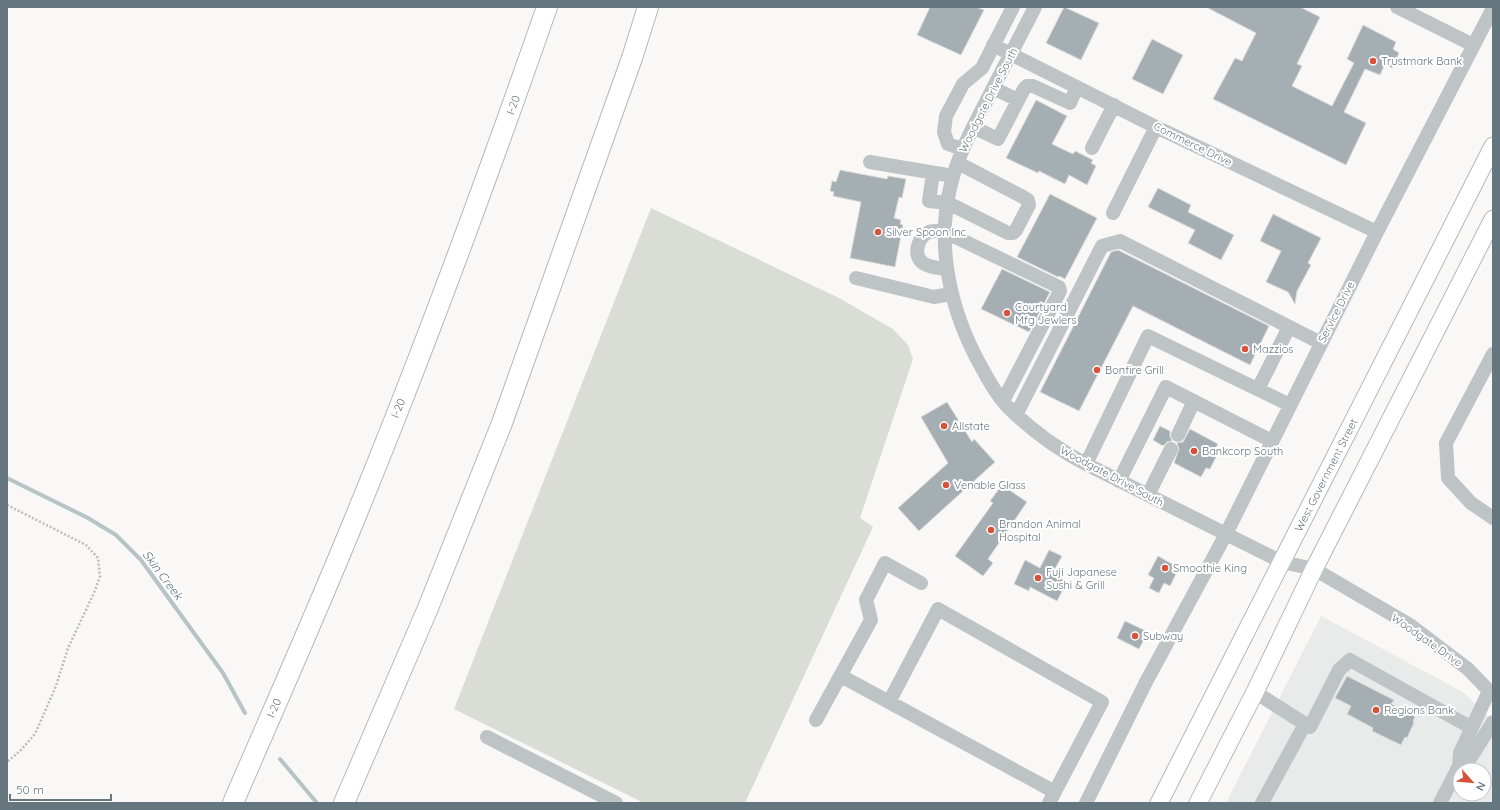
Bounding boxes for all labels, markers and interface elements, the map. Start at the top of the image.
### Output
street label: Woodgate Drive South [956,45,1020,155]
place label: Trustmark Bank [1381,54,1462,68]
marker: Trustmark Bank [1368,56,1378,66]
street label: I-20 [503,93,523,117]
street label: Commerce Drive [1152,119,1234,169]
place label: Silver Spoon Inc [886,225,967,239]
marker: Silver Spoon Inc [873,227,883,237]
street label: Service Drive [1315,279,1357,345]
place label: Courtyard Mfg Jewlers [1015,300,1077,327]
marker: Courtyard Mfg Jewlers [1002,308,1012,318]
place label: Mazzios [1253,342,1293,356]
marker: Mazzios [1240,344,1250,354]
place label: Bonfire Grill [1105,363,1164,377]
marker: Bonfire Grill [1092,365,1102,375]
street label: I-20 [388,396,408,420]
street label: West Government Street [1291,416,1361,534]
place label: Allstate [952,419,990,433]
marker: Allstate [939,421,949,431]
street label: Woodgate Drive South [1058,443,1166,509]
place label: Bankcorp South [1202,444,1283,458]
marker: Bankcorp South [1189,446,1199,456]
place label: Venable Glass [954,478,1026,492]
marker: Venable Glass [941,480,951,490]
place label: Brandon Animal Hospital [999,517,1081,544]
marker: Brandon Animal Hospital [986,525,996,535]
water label: Skin Creek [140,547,187,604]
place label: Smoothie King [1173,561,1247,575]
marker: Smoothie King [1160,563,1170,573]
place label: Fuji Japanese Sushi & Grill [1046,565,1117,592]
marker: Fuji Japanese Sushi & Grill [1033,573,1043,583]
street label: Woodgate Drive [1389,610,1465,670]
place label: Subway [1143,629,1183,643]
marker: Subway [1130,631,1140,641]
street label: I-20 [264,696,284,720]
place label: Regions Bank [1384,703,1454,717]
marker: Regions Bank [1371,705,1381,715]
north arrow [1452,762,1492,802]
scale bar [10,776,111,802]
text: N [1473,780,1489,793]
text: 50 m [16,782,44,797]

